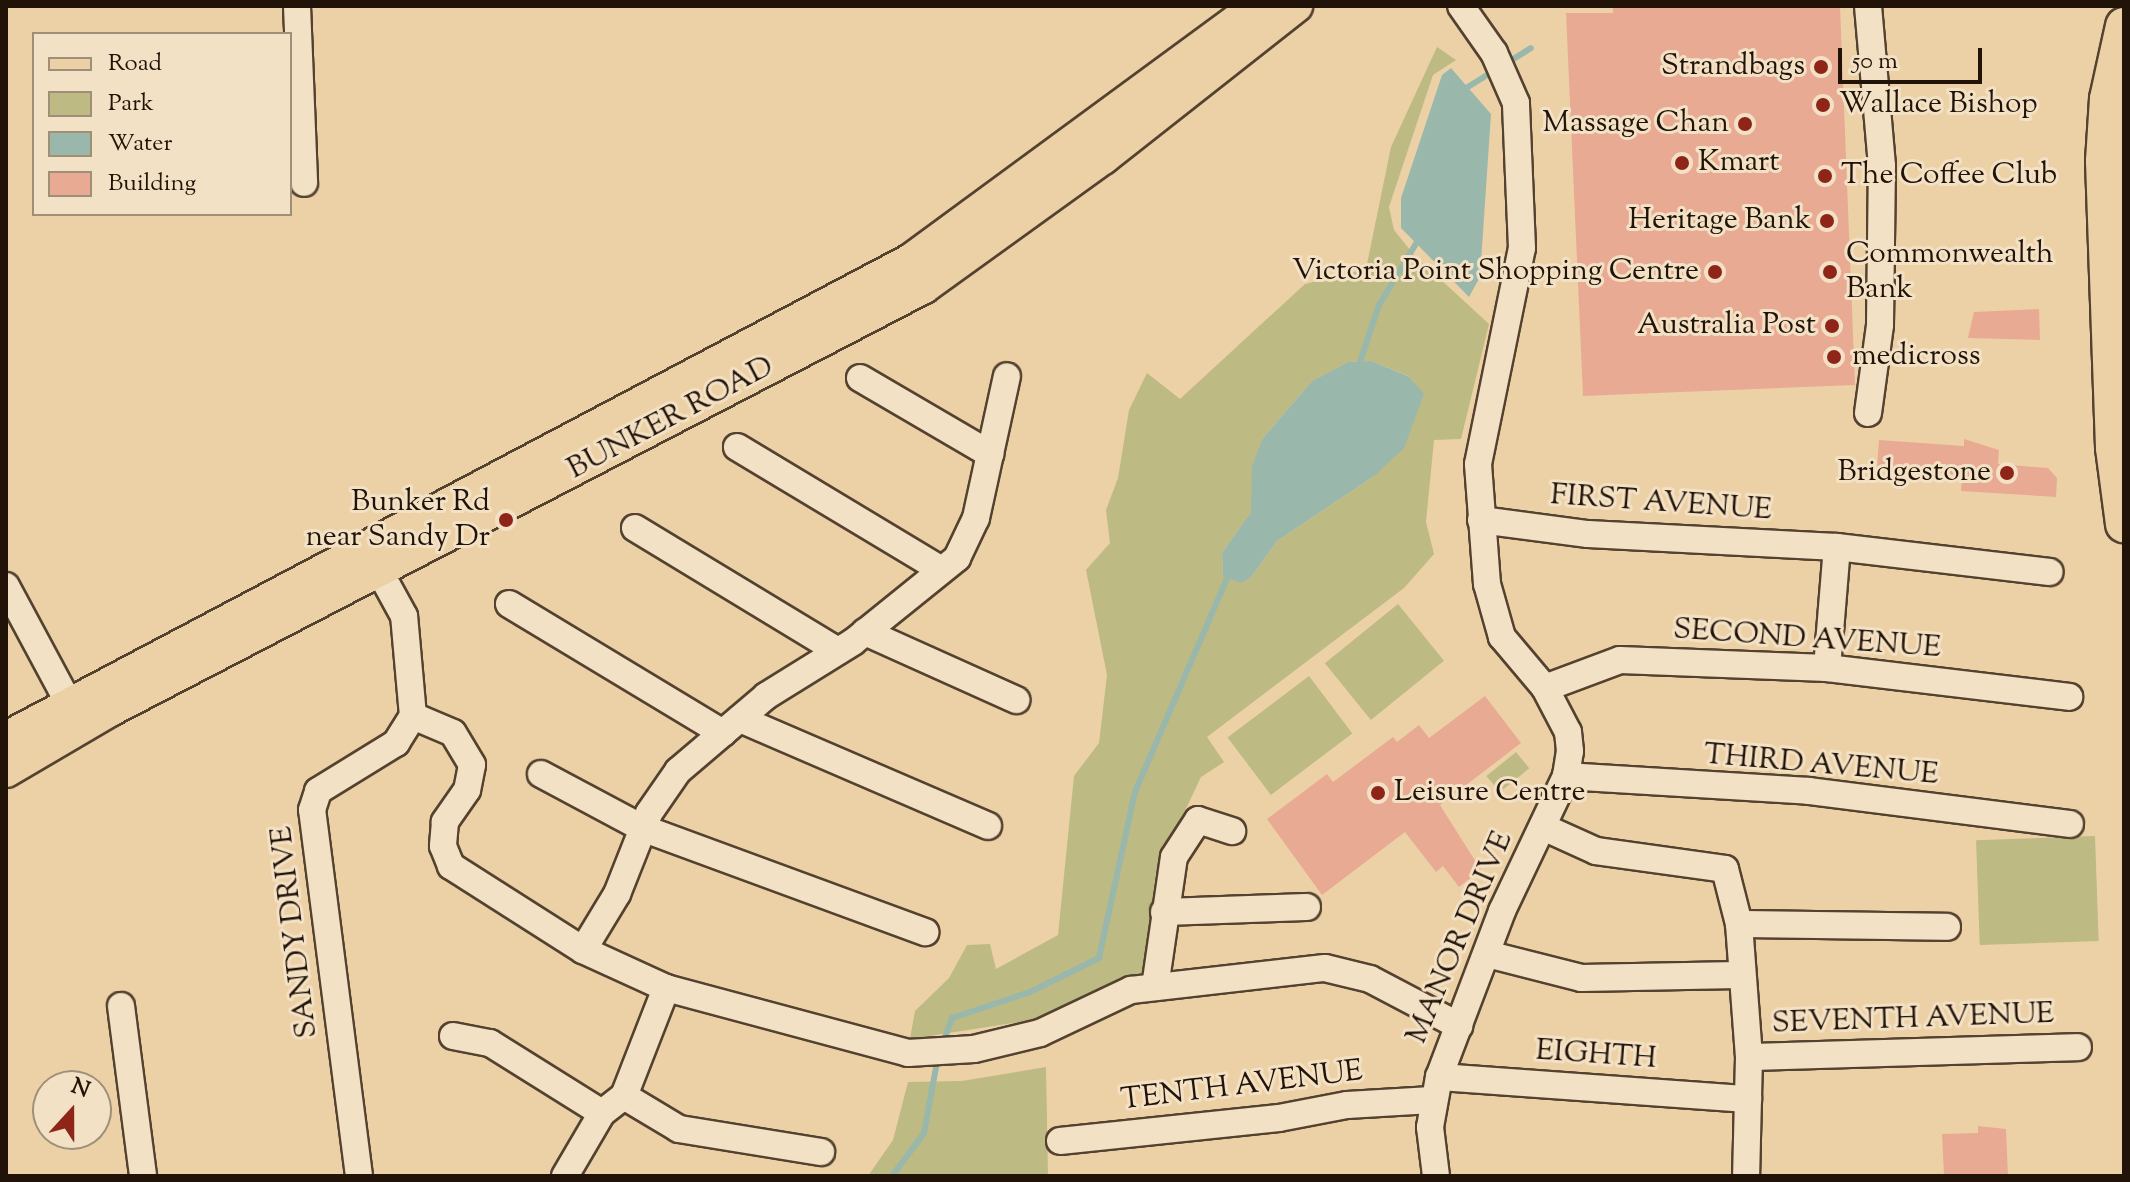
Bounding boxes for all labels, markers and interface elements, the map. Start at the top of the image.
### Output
legend [32,32,292,216]
scale bar [1842,32,1986,82]
text: 50 m [1852,45,1898,79]
text: Road [108,47,162,81]
place label: Strandbags [1661,49,1805,85]
marker: Strandbags [1812,58,1830,76]
text: Park [108,87,154,121]
place label: Wallace Bishop [1839,87,2038,123]
marker: Wallace Bishop [1814,96,1832,114]
place label: Massage Chan [1542,106,1729,142]
marker: Massage Chan [1736,115,1754,133]
text: Water [108,127,172,161]
place label: Kmart [1698,145,1779,181]
marker: Kmart [1673,154,1691,172]
place label: The Coffee Club [1841,158,2057,194]
text: Building [108,167,196,201]
marker: The Coffee Club [1816,167,1834,185]
place label: Heritage Bank [1628,203,1811,239]
marker: Heritage Bank [1818,212,1836,230]
place label: Commonwealth Bank [1846,237,2054,308]
place label: Victoria Point Shopping Centre [1292,254,1699,290]
marker: Victoria Point Shopping Centre [1706,263,1724,281]
marker: Commonwealth Bank [1821,263,1839,281]
place label: Australia Post [1637,308,1816,344]
marker: Australia Post [1823,317,1841,335]
place label: medicross [1852,339,1981,375]
marker: medicross [1823,346,1845,368]
street label: BUNKER ROAD [562,350,780,488]
place label: Bridgestone [1837,455,1991,491]
marker: Bridgestone [1998,464,2016,482]
street label: FIRST AVENUE [1549,478,1773,530]
place label: Bunker Rd near Sandy Dr [305,485,490,556]
marker: Bunker Rd near Sandy Dr [497,511,515,529]
street label: SECOND AVENUE [1672,613,1942,667]
street label: THIRD AVENUE [1702,738,1940,794]
place label: Leisure Centre [1394,775,1586,811]
marker: Leisure Centre [1369,784,1387,802]
street label: SANDY DRIVE [265,824,327,1040]
street label: MANOR DRIVE [1400,827,1522,1049]
street label: SEVENTH AVENUE [1771,997,2055,1043]
street label: EIGHTH [1534,1034,1658,1078]
street label: TENTH AVENUE [1119,1054,1365,1120]
north arrow [32,1070,112,1150]
text: N [66,1071,94,1108]

